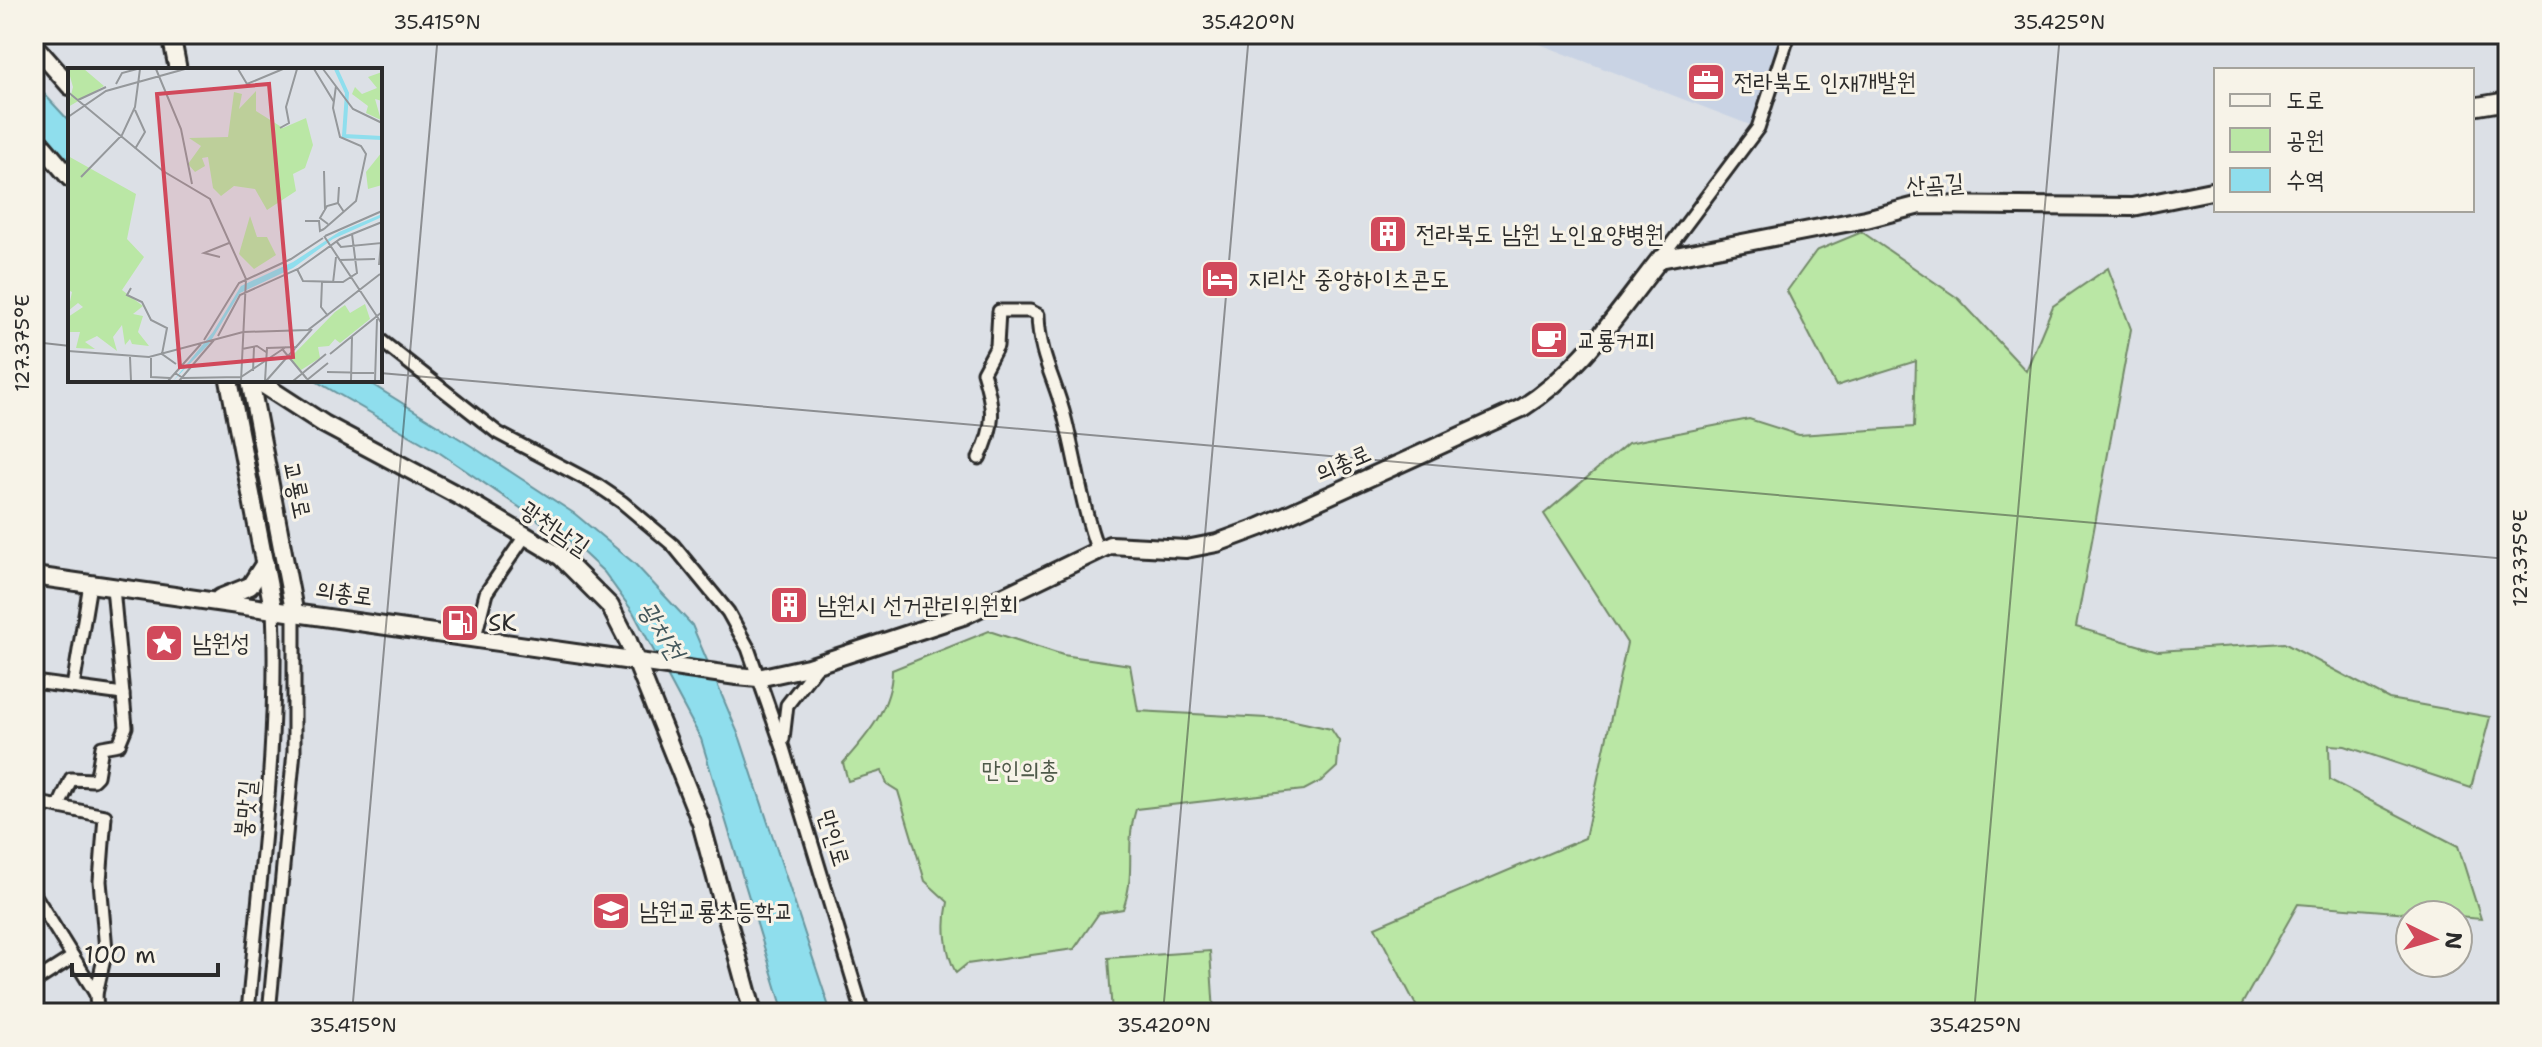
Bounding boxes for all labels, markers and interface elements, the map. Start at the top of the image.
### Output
text: 35.415°N [393,9,481,35]
text: 35.420°N [1201,9,1295,35]
text: 35.425°N [2013,9,2105,35]
office icon: 전라북도 인재개발원 [1685,61,1727,103]
place label: 전라북도 인재개발원 [1734,66,1916,98]
inset map [68,68,382,382]
legend [2214,68,2474,212]
text: 도로 [2286,84,2325,116]
text: 공원 [2286,124,2325,156]
text: 수역 [2286,164,2325,196]
street label: 산곡길 [1905,166,1965,202]
building icon: 전라북도 남원 노인요양병원 [1367,213,1409,255]
place label: 전라북도 남원 노인요양병원 [1416,218,1664,250]
hotel icon: 지리산 중앙하이츠콘도 [1199,258,1241,300]
place label: 지리산 중앙하이츠콘도 [1248,263,1449,295]
text: 127.375°E [9,294,35,392]
cafe icon: 교룡커피 [1528,319,1570,361]
place label: 교룡커피 [1577,324,1654,356]
street label: 의총로 [1310,437,1376,489]
street label: 교룡로 [275,458,319,522]
street label: 광천남길 [514,493,596,563]
text: 127.375°E [2507,509,2533,607]
street label: 의총로 [313,573,375,613]
building icon: 남원시 선거관리위원회 [768,584,810,626]
place label: 남원시 선거관리위원회 [817,589,1018,621]
water label: 광치천 [631,594,696,668]
fuel station icon: SK [439,602,481,644]
place label: SK [488,607,517,639]
place icon: 남원성 [143,622,185,664]
place label: 남원성 [192,627,250,659]
park label: 만인의총 [981,754,1059,786]
street label: 붕맛길 [227,779,263,839]
street label: 만인로 [810,806,858,870]
school or university icon: 남원교룡초등학교 [590,890,632,932]
place label: 남원교룡초등학교 [639,895,794,927]
north arrow [2394,899,2474,979]
scale bar [72,927,218,977]
text: N [2438,931,2469,951]
text: 100 m [84,939,156,971]
text: 35.415°N [309,1012,397,1038]
text: 35.420°N [1117,1012,1211,1038]
text: 35.425°N [1929,1012,2021,1038]

